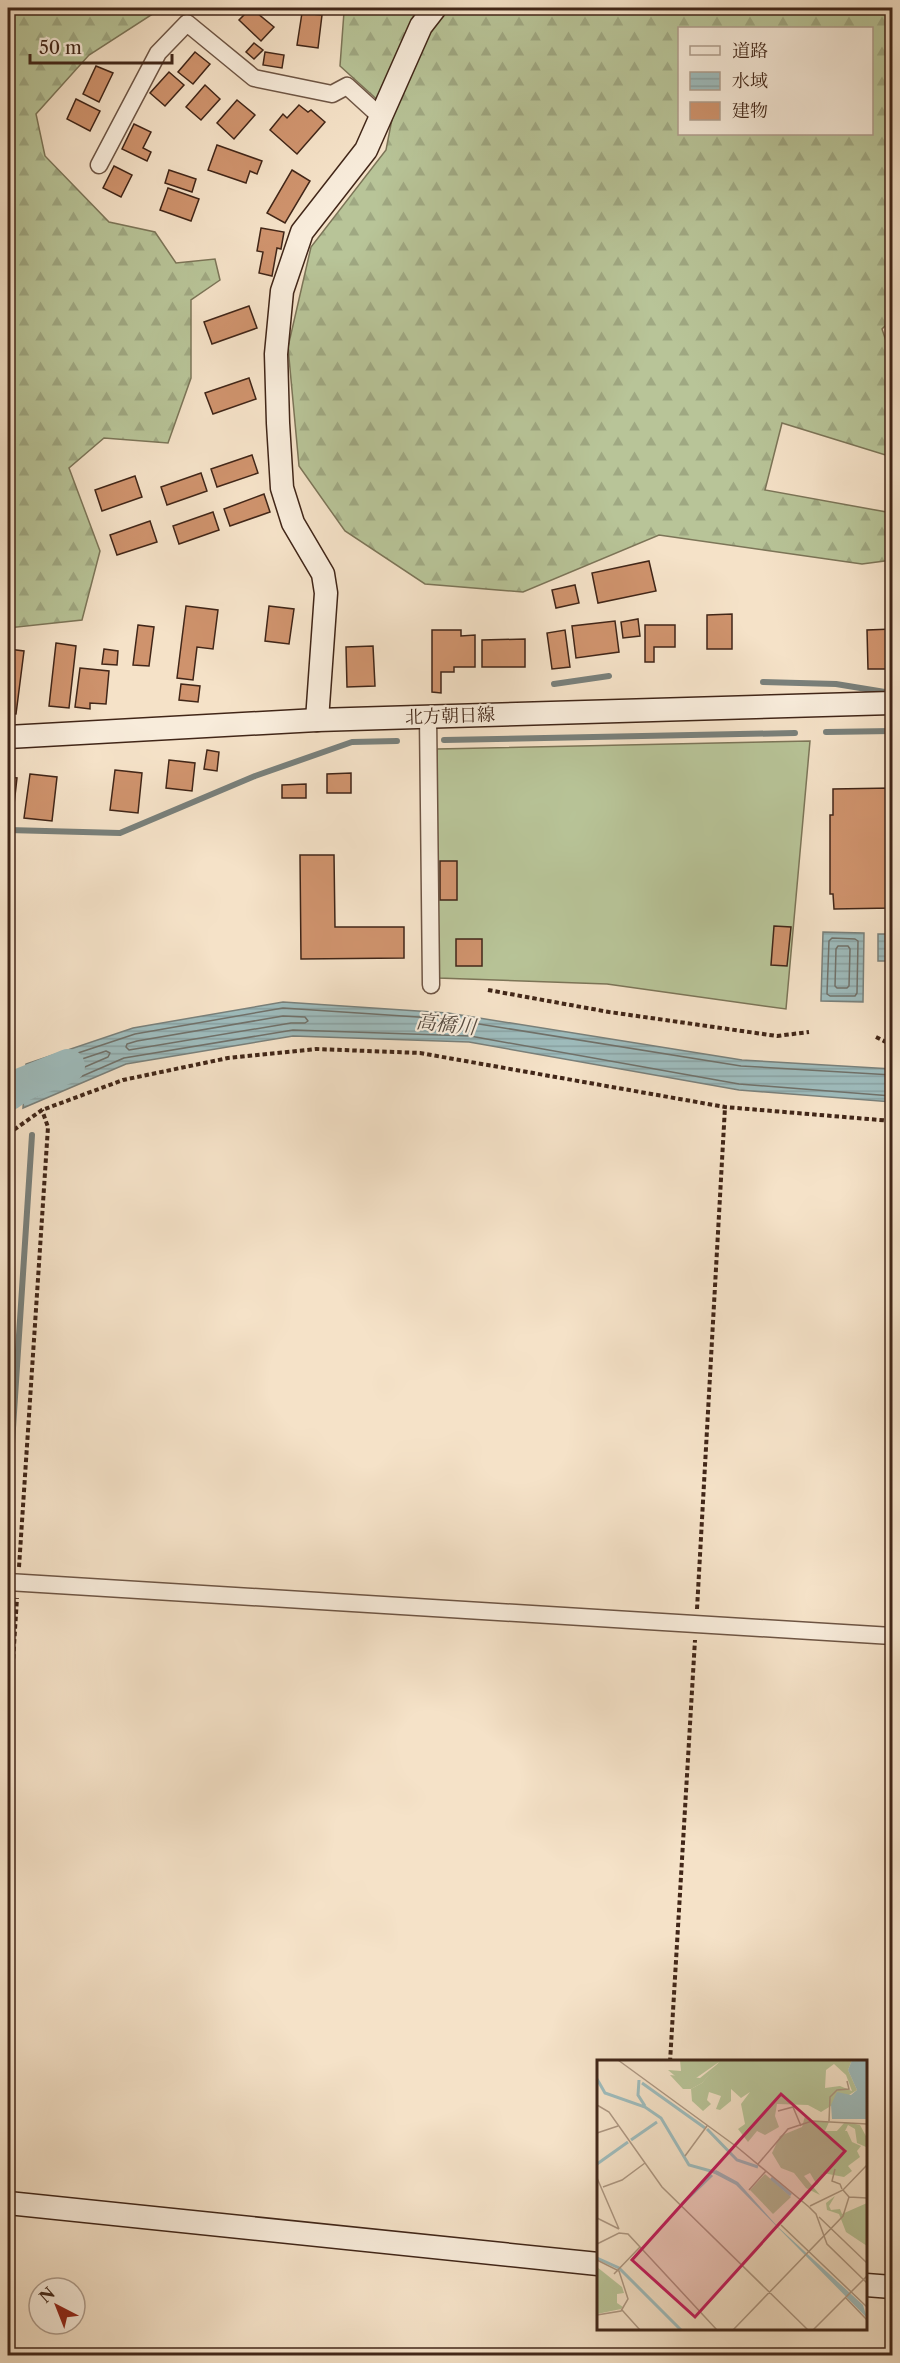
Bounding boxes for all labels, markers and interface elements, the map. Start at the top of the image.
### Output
scale bar [30,27,172,65]
legend [678,27,873,135]
text: 50 m [39,37,82,59]
text: 道路 [732,40,768,62]
text: 水域 [732,70,768,92]
text: 建物 [732,100,768,122]
street label: 北方朝日線 [405,703,495,729]
water label: 高橋川 [415,1009,479,1039]
inset map [597,2060,867,2330]
north arrow [27,2276,87,2336]
text: N [35,2283,59,2307]

